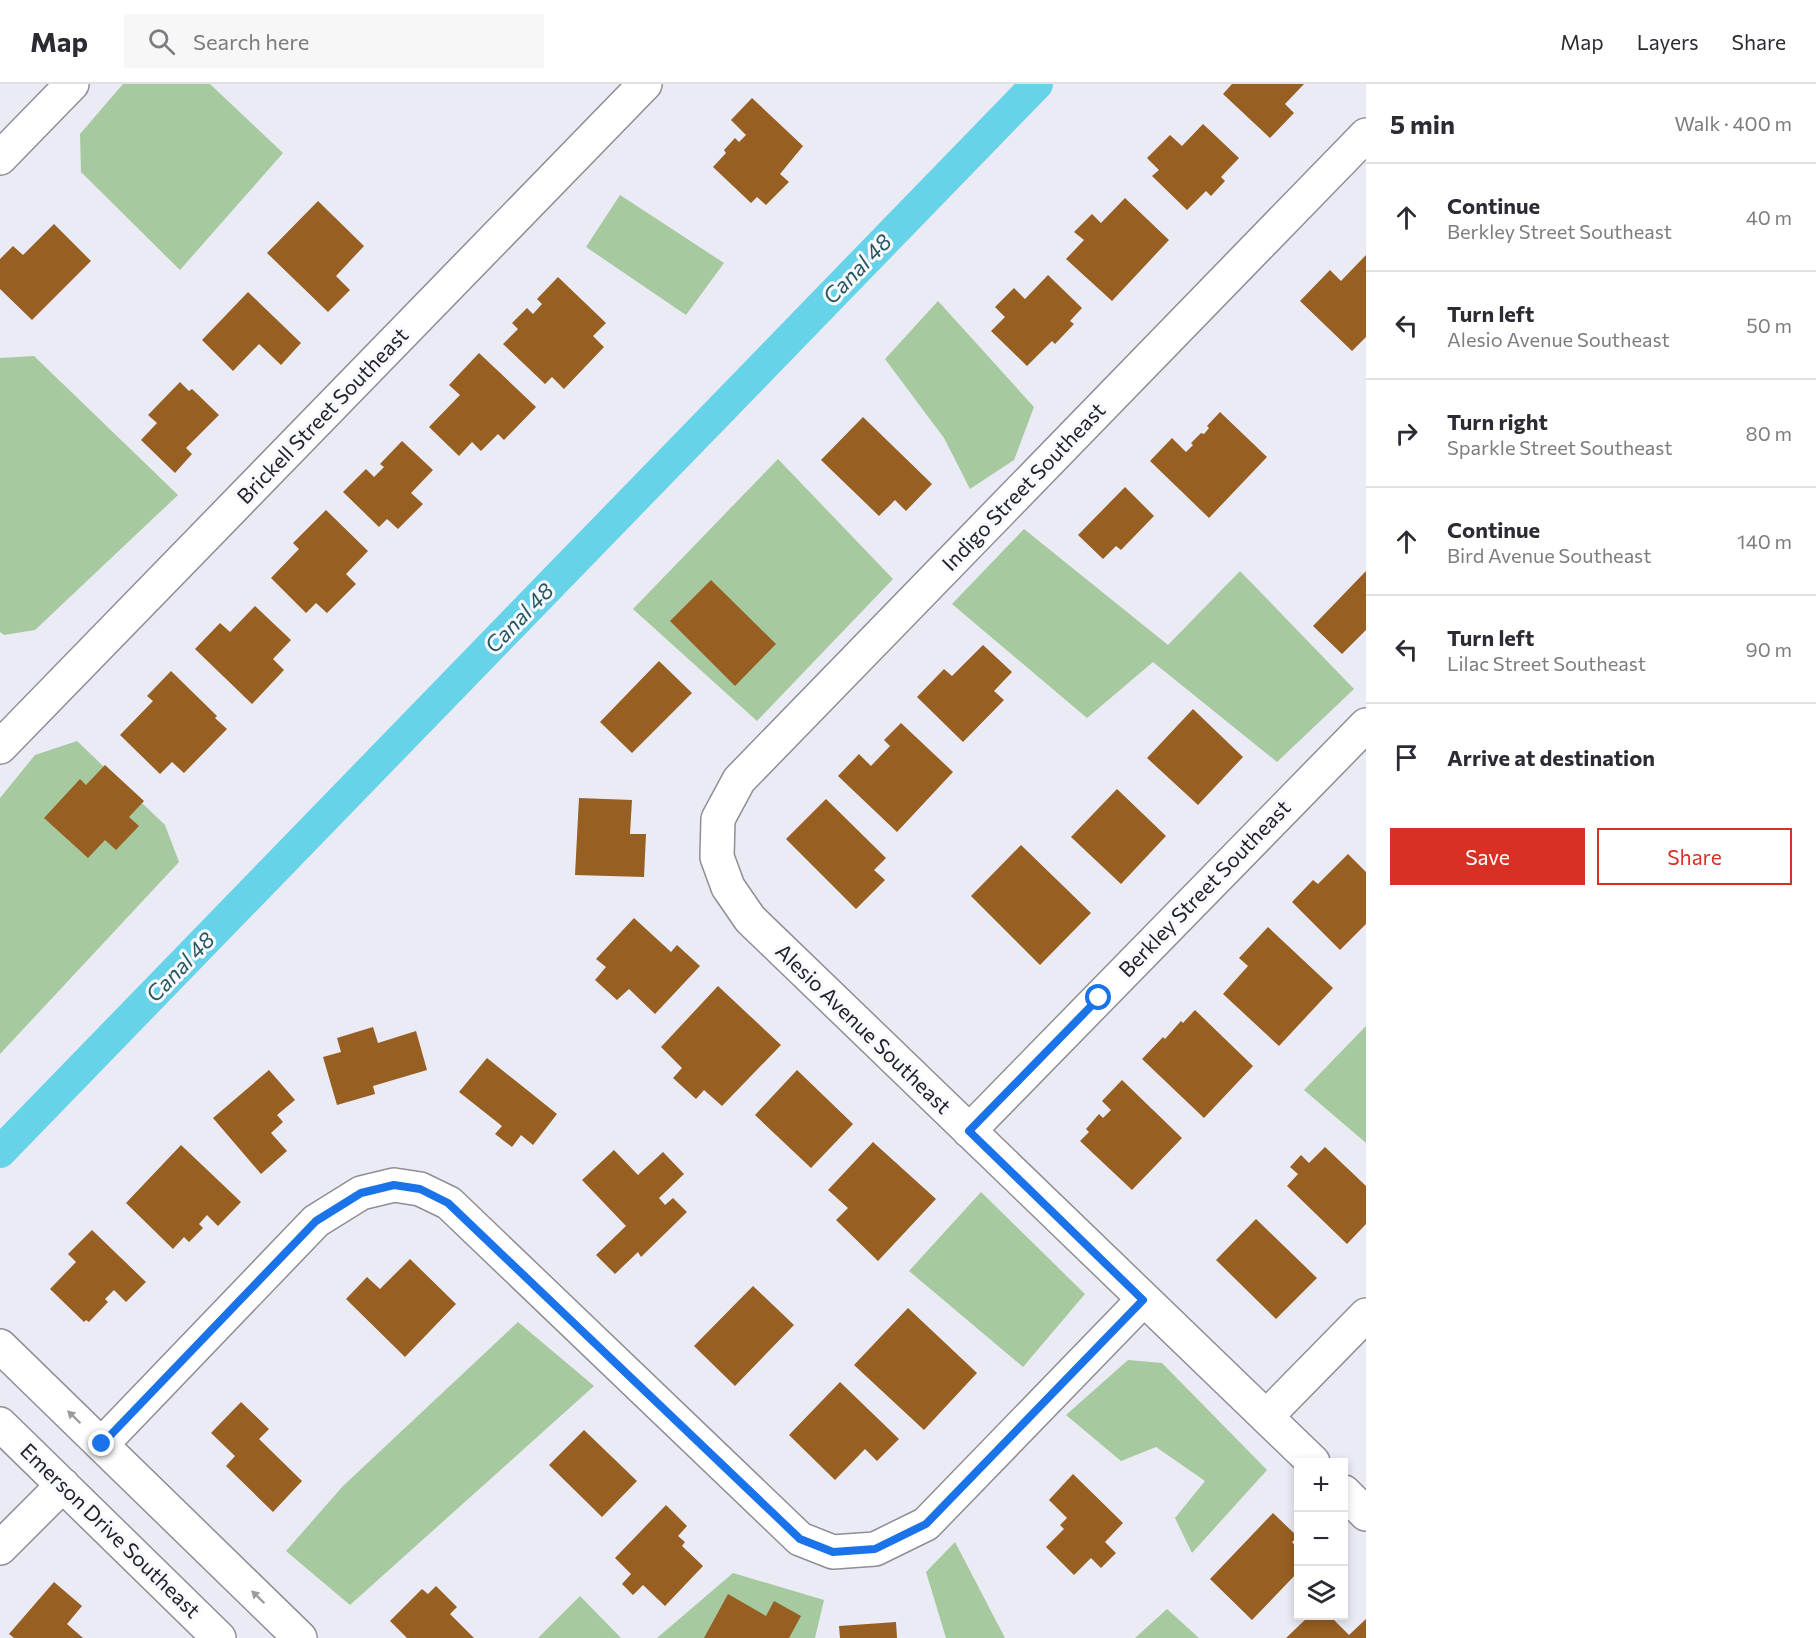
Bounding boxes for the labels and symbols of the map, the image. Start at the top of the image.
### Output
water label: Canal 48 [817,228,897,309]
street label: Brickell Street Southeast [231,322,413,508]
street label: Indigo Street Southeast [936,397,1110,575]
water label: Canal 48 [479,577,559,658]
street label: Berkley Street Southeast [1113,794,1295,982]
water label: Canal 48 [140,926,220,1007]
street label: Alesio Avenue Southeast [771,938,957,1118]
route start [1085,984,1111,1010]
one-way arrow [67,1410,81,1424]
route end [88,1430,114,1456]
street label: Emerson Drive Southeast [16,1437,206,1622]
one-way arrow [251,1590,266,1604]

